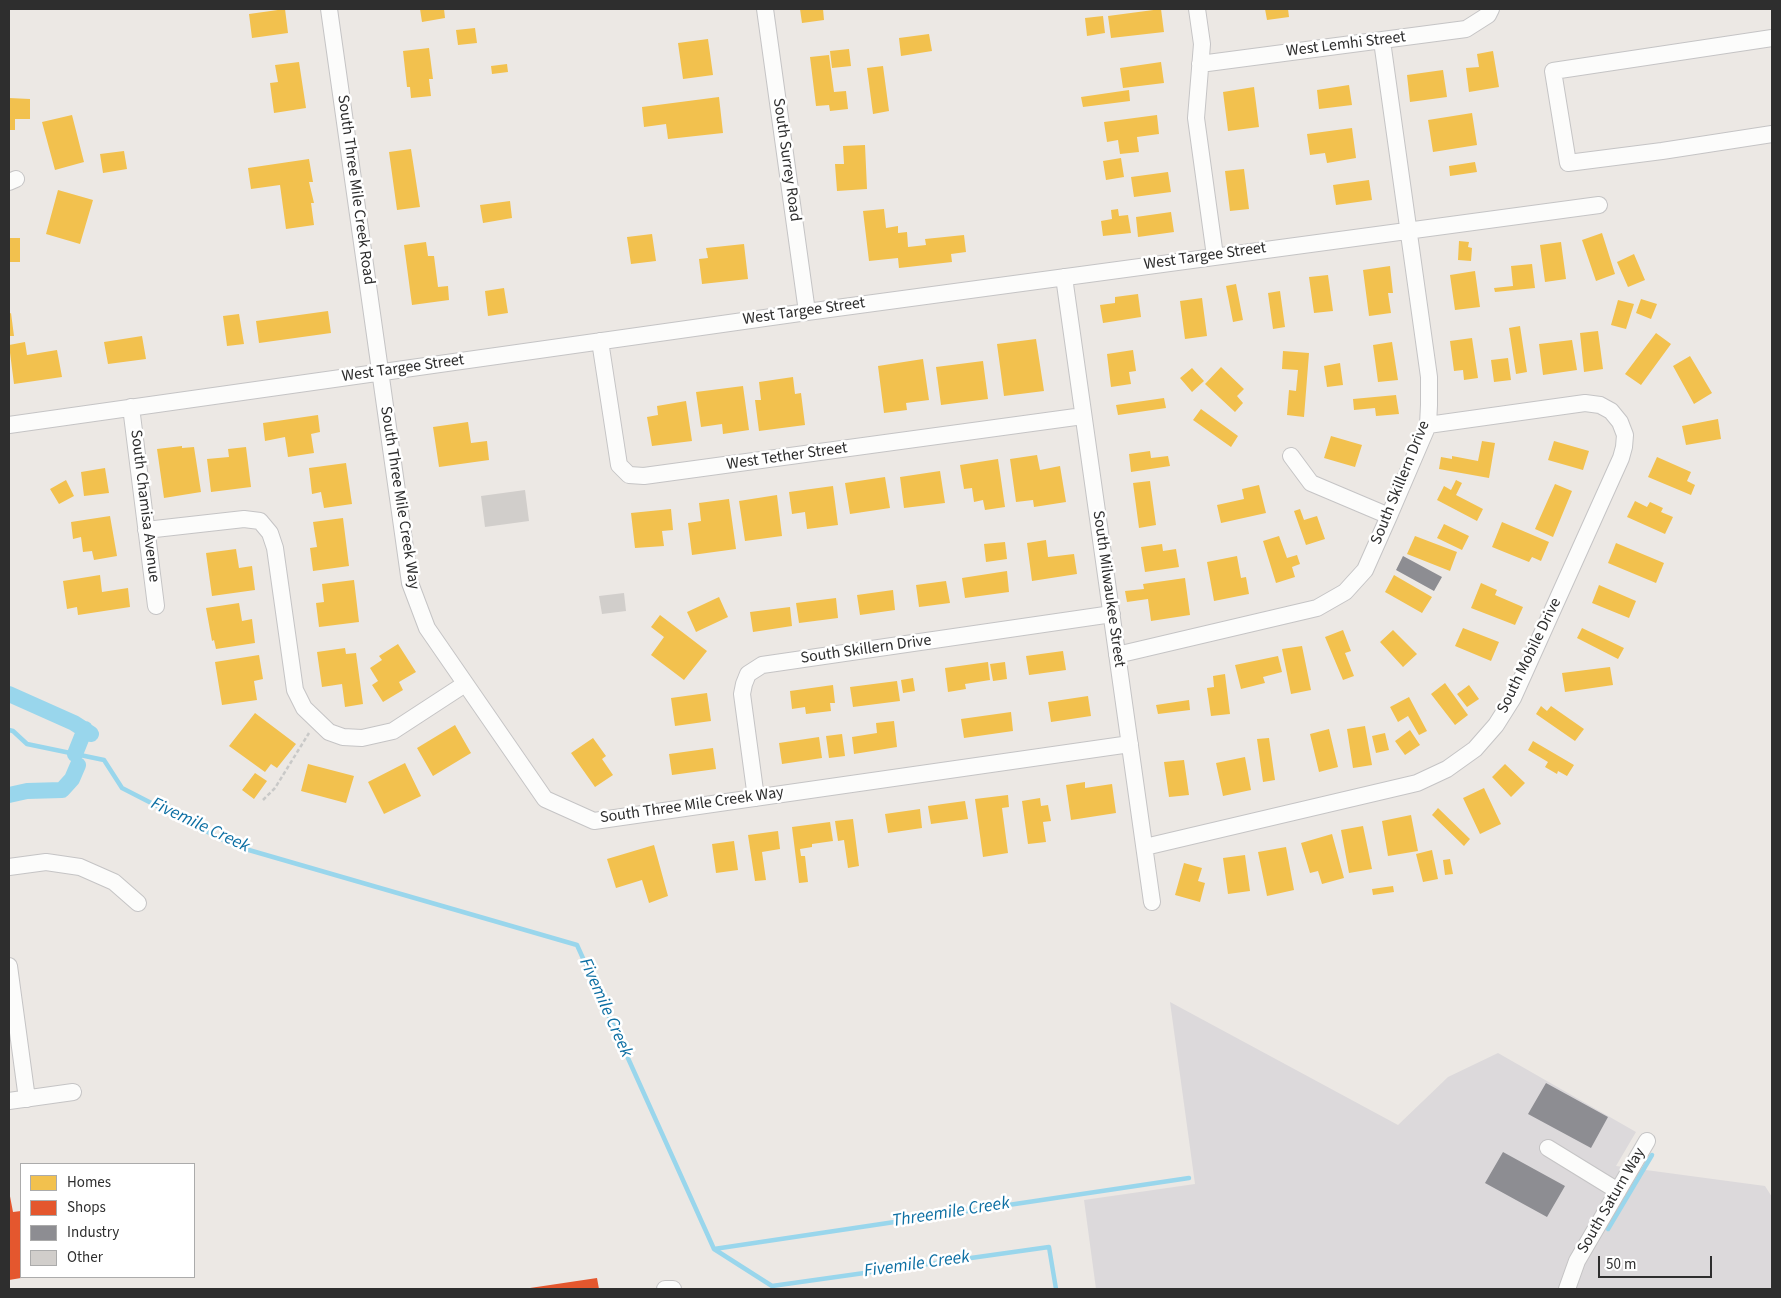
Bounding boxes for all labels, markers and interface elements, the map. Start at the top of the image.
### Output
street label: West Lemhi Street [1285,28,1407,62]
street label: South Three Mile Creek Road [332,94,378,286]
street label: South Surrey Road [768,97,804,223]
street label: West Targee Street [1143,239,1267,275]
street label: West Targee Street [742,294,866,330]
street label: West Targee Street [341,351,465,387]
street label: South Three Mile Creek Way [375,405,423,591]
street label: South Skillern Drive [1367,418,1435,548]
street label: South Chamisa Avenue [125,429,163,583]
street label: West Tether Street [725,439,849,475]
street label: South Milwaukee Street [1088,510,1128,668]
street label: South Mobile Drive [1494,595,1566,717]
street label: South Skillern Drive [799,631,933,669]
street label: South Three Mile Creek Way [599,784,785,828]
water label: Fivemile Creek [147,794,253,858]
water label: Fivemile Creek [573,955,637,1061]
street label: South Saturn Way [1574,1145,1650,1257]
legend [20,1163,195,1278]
text: Homes [67,1172,111,1193]
water label: Threemile Creek [891,1193,1011,1233]
text: Shops [67,1197,106,1218]
text: Industry [67,1222,119,1243]
scale bar [1601,1246,1715,1278]
text: Other [67,1247,103,1268]
water label: Fivemile Creek [863,1247,971,1283]
text: 50 m [1606,1254,1636,1275]

